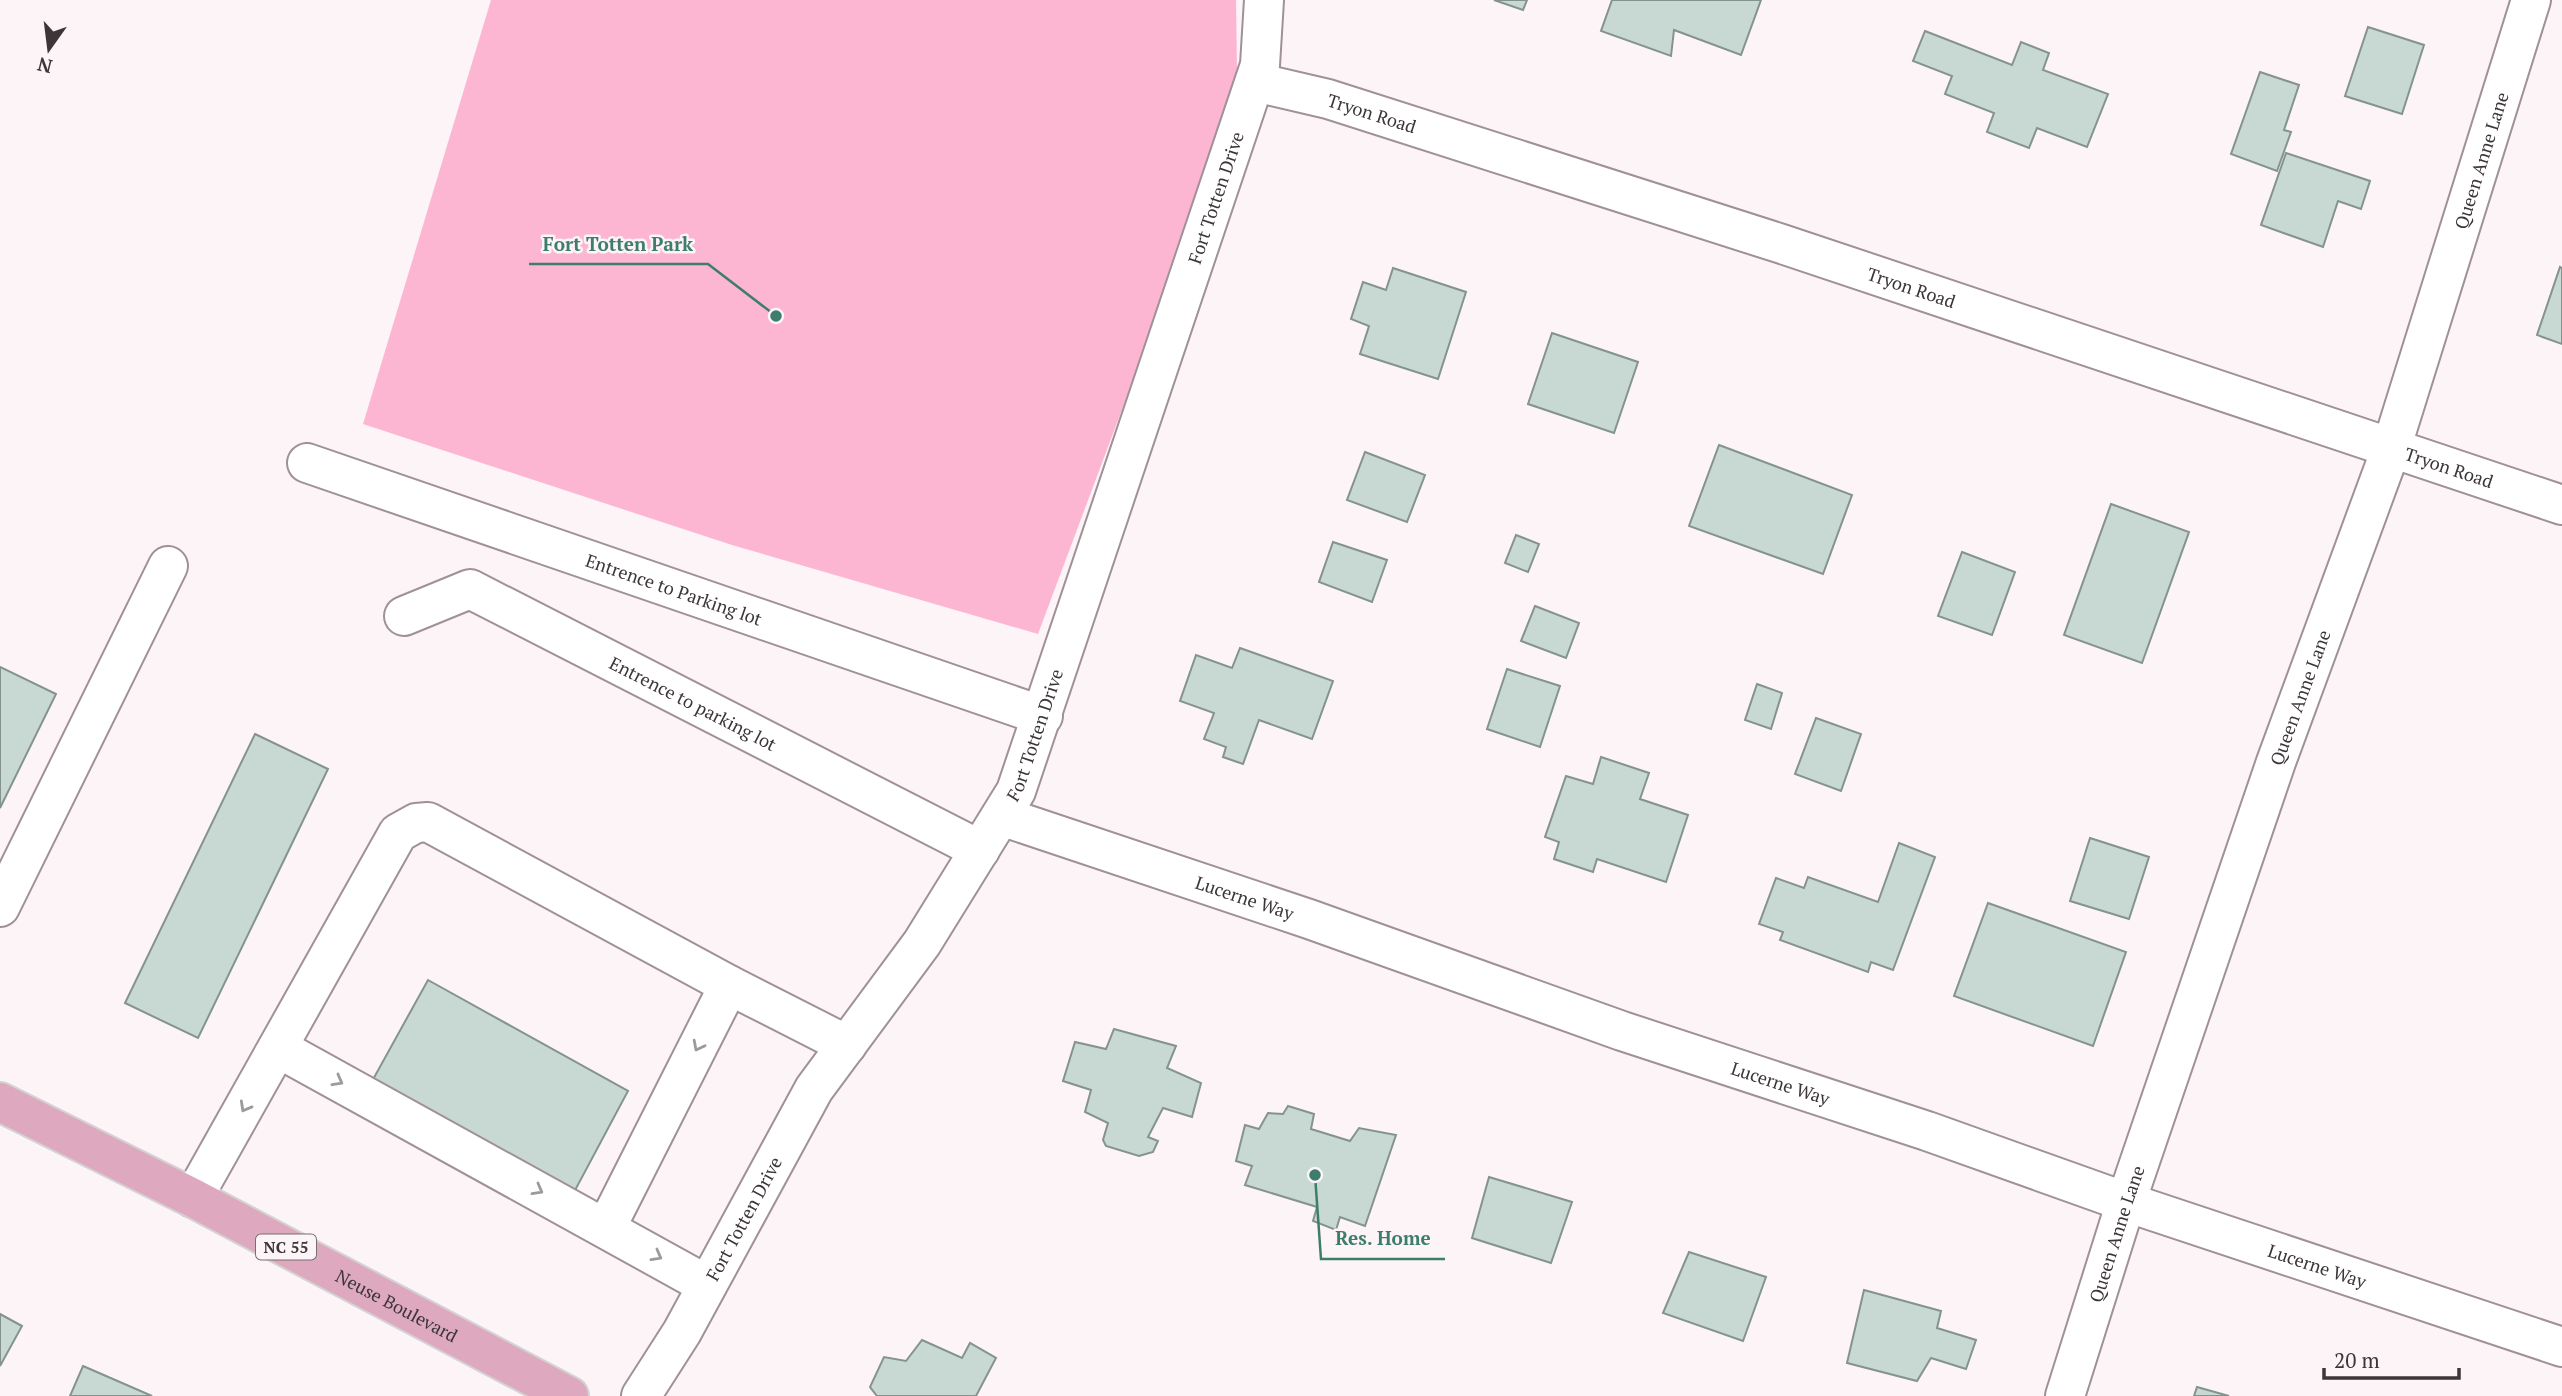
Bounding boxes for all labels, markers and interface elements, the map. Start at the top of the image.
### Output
north arrow [14,14,84,84]
text: N [34,52,55,80]
street label: Tryon Road [1324,88,1419,138]
street label: Queen Anne Lane [2448,89,2514,232]
street label: Fort Totten Drive [1182,128,1249,267]
callout: Fort Totten Park [529,224,708,264]
text: Fort Totten Park [543,231,694,256]
street label: Tryon Road [1864,261,1959,313]
street label: Tryon Road [2402,441,2496,493]
street label: Entrence to Parking lot [583,548,766,631]
street label: Queen Anne Lane [2264,626,2336,768]
street label: Entrence to parking lot [606,651,781,756]
street label: Fort Totten Drive [1001,666,1068,806]
street label: Lucerne Way [1192,870,1298,925]
one-way arrow [693,1039,707,1051]
street label: Lucerne Way [1728,1056,1834,1111]
one-way arrow [331,1072,343,1086]
one-way arrow [240,1100,253,1113]
street label: Fort Totten Drive [700,1152,787,1285]
street label: Queen Anne Lane [2083,1162,2150,1305]
one-way arrow [530,1182,543,1195]
callout: Res. Home [1321,1219,1445,1259]
text: Res. Home [1335,1225,1431,1250]
road number: NC 55 [256,1234,316,1260]
street label: Lucerne Way [2265,1238,2370,1293]
one-way arrow [649,1248,662,1261]
street label: Neuse Boulevard [332,1263,462,1347]
scale bar [2324,1336,2459,1380]
text: 20 m [2334,1346,2380,1374]

